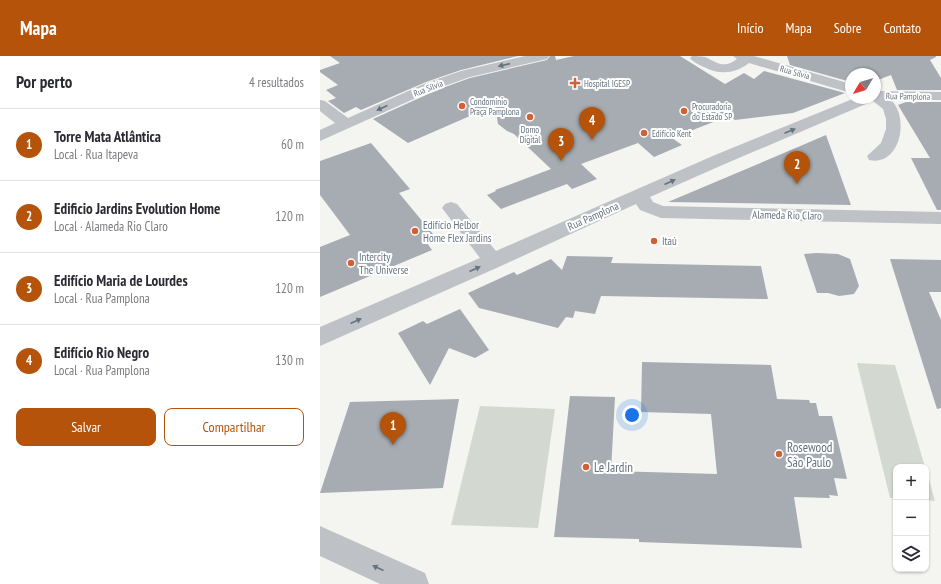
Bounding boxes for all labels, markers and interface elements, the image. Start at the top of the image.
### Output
text: Mapa [20,16,57,40]
text: Início [737,19,764,37]
text: Mapa [786,19,812,37]
text: Sobre [834,19,862,37]
text: Contato [884,19,921,37]
one-way arrow [498,62,510,68]
street label: Rua Sílvia [779,62,812,82]
north arrow [845,68,881,104]
text: Por perto [16,71,72,93]
text: 4 resultados [249,74,304,91]
street label: Rua Sílvia [412,77,445,99]
marker: Hospital IGESP [569,77,581,89]
place label: Hospital IGESP [584,78,630,89]
street label: Rua Pamplona [886,90,931,102]
place label: Condomínio Praça Pamplona [470,96,520,117]
marker: Condomínio Praça Pamplona [457,101,467,111]
place label: Procuradoria do Estado SP [692,101,732,122]
one-way arrow [376,105,387,111]
marker: Procuradoria do Estado SP [679,106,689,116]
pin: 4 [579,107,605,140]
marker: Domo Digital [525,112,535,122]
place label: Domo Digital [520,124,541,145]
text: Torre Mata Atlântica [54,127,161,146]
one-way arrow [784,127,796,133]
pin: 3 [548,128,574,161]
marker: Edifício Kent [639,128,649,138]
place label: Edifício Kent [652,128,692,139]
text: 1 [26,136,32,153]
text: 60 m [281,136,304,153]
text: Local · Rua Itapeva [54,146,138,163]
pin: 2 [784,151,810,184]
one-way arrow [665,179,676,185]
text: Edificio Jardins Evolution Home [54,199,220,218]
street label: Rua Pamplona [565,199,621,233]
street label: Alameda Rio Claro [752,207,822,223]
text: 2 [26,208,32,225]
text: 120 m [275,208,304,225]
text: Local · Alameda Rio Claro [54,218,168,235]
place label: Edifício Helbor Home Flex Jardins [423,218,492,245]
marker: Edifício Helbor Home Flex Jardins [410,226,420,236]
place label: Itaú [662,234,677,248]
marker: Itaú [649,236,659,246]
place label: Intercity The Universe [359,250,409,277]
marker: Intercity The Universe [346,258,356,268]
one-way arrow [469,266,480,272]
text: Edifício Maria de Lourdes [54,271,188,290]
text: 3 [26,280,32,297]
text: 120 m [275,280,304,297]
text: Local · Rua Pamplona [54,290,150,307]
one-way arrow [350,318,361,324]
text: Edifício Rio Negro [54,343,149,362]
text: 4 [26,352,32,369]
text: 130 m [275,352,304,369]
text: Local · Rua Pamplona [54,362,150,379]
your location [622,405,642,425]
button: Salvar [16,408,156,446]
button: Compartilhar [164,408,304,446]
pin: 1 [380,412,406,445]
place label: Rosewood São Paulo [787,439,832,471]
marker: Rosewood São Paulo [774,449,784,459]
place label: Le Jardin [594,459,633,476]
marker: Le Jardin [581,462,591,472]
map controls [893,464,929,572]
button: + [893,464,929,500]
button: − [893,500,929,536]
button: layers [893,536,929,572]
one-way arrow [373,565,384,571]

